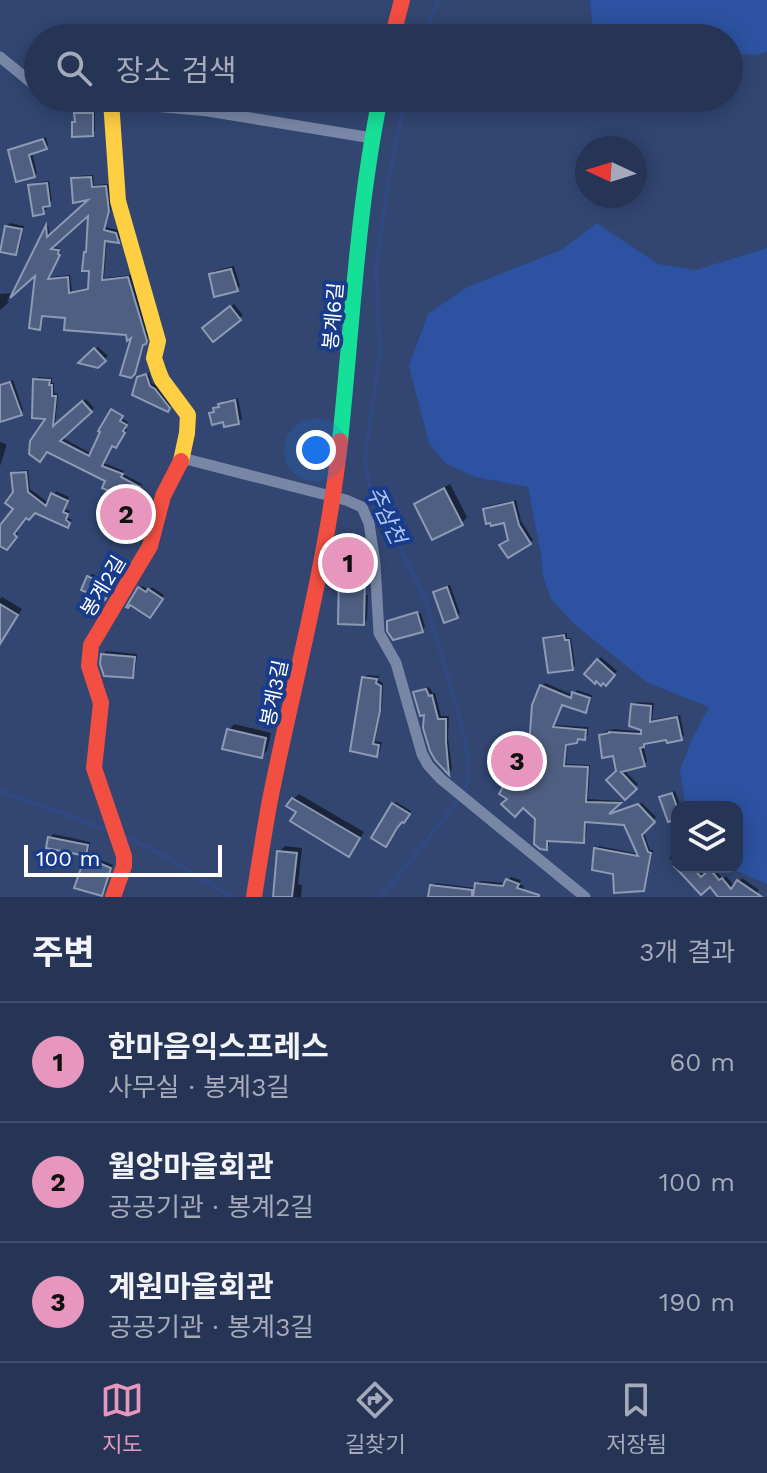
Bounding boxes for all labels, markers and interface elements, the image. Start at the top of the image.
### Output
search box [24,24,743,112]
icon: search [52,46,96,90]
text: 장소 검색 [116,53,237,88]
north arrow [575,136,647,208]
street label: 봉계6길 [318,281,348,351]
your location [296,430,336,470]
water label: 주삼천 [361,482,412,550]
pin: 2 [100,484,152,544]
pin: 1 [322,533,374,593]
street label: 봉계2길 [75,551,131,621]
street label: 봉계3길 [255,658,293,728]
pin: 3 [491,731,543,791]
map controls [671,801,743,873]
button: layers [671,801,743,873]
scale bar [24,841,222,877]
text: 100 m [36,846,100,871]
text: 주변 [32,932,95,972]
text: 3개 결과 [639,937,735,967]
text: 한마음익스프레스 [108,1029,329,1064]
text: 1 [52,1047,64,1077]
text: 60 m [669,1047,735,1077]
text: 사무실 · 봉계3길 [108,1072,290,1102]
text: 월앙마을회관 [108,1149,274,1184]
text: 2 [50,1167,66,1197]
text: 100 m [659,1167,735,1197]
text: 공공기관 · 봉계2길 [108,1192,314,1222]
text: 계원마을회관 [108,1269,274,1304]
text: 3 [50,1287,66,1317]
text: 190 m [659,1287,735,1317]
text: 공공기관 · 봉계3길 [108,1312,314,1342]
tab: 지도 [100,1378,144,1458]
tab: 길찾기 [345,1378,405,1458]
tab: 저장됨 [606,1378,667,1458]

